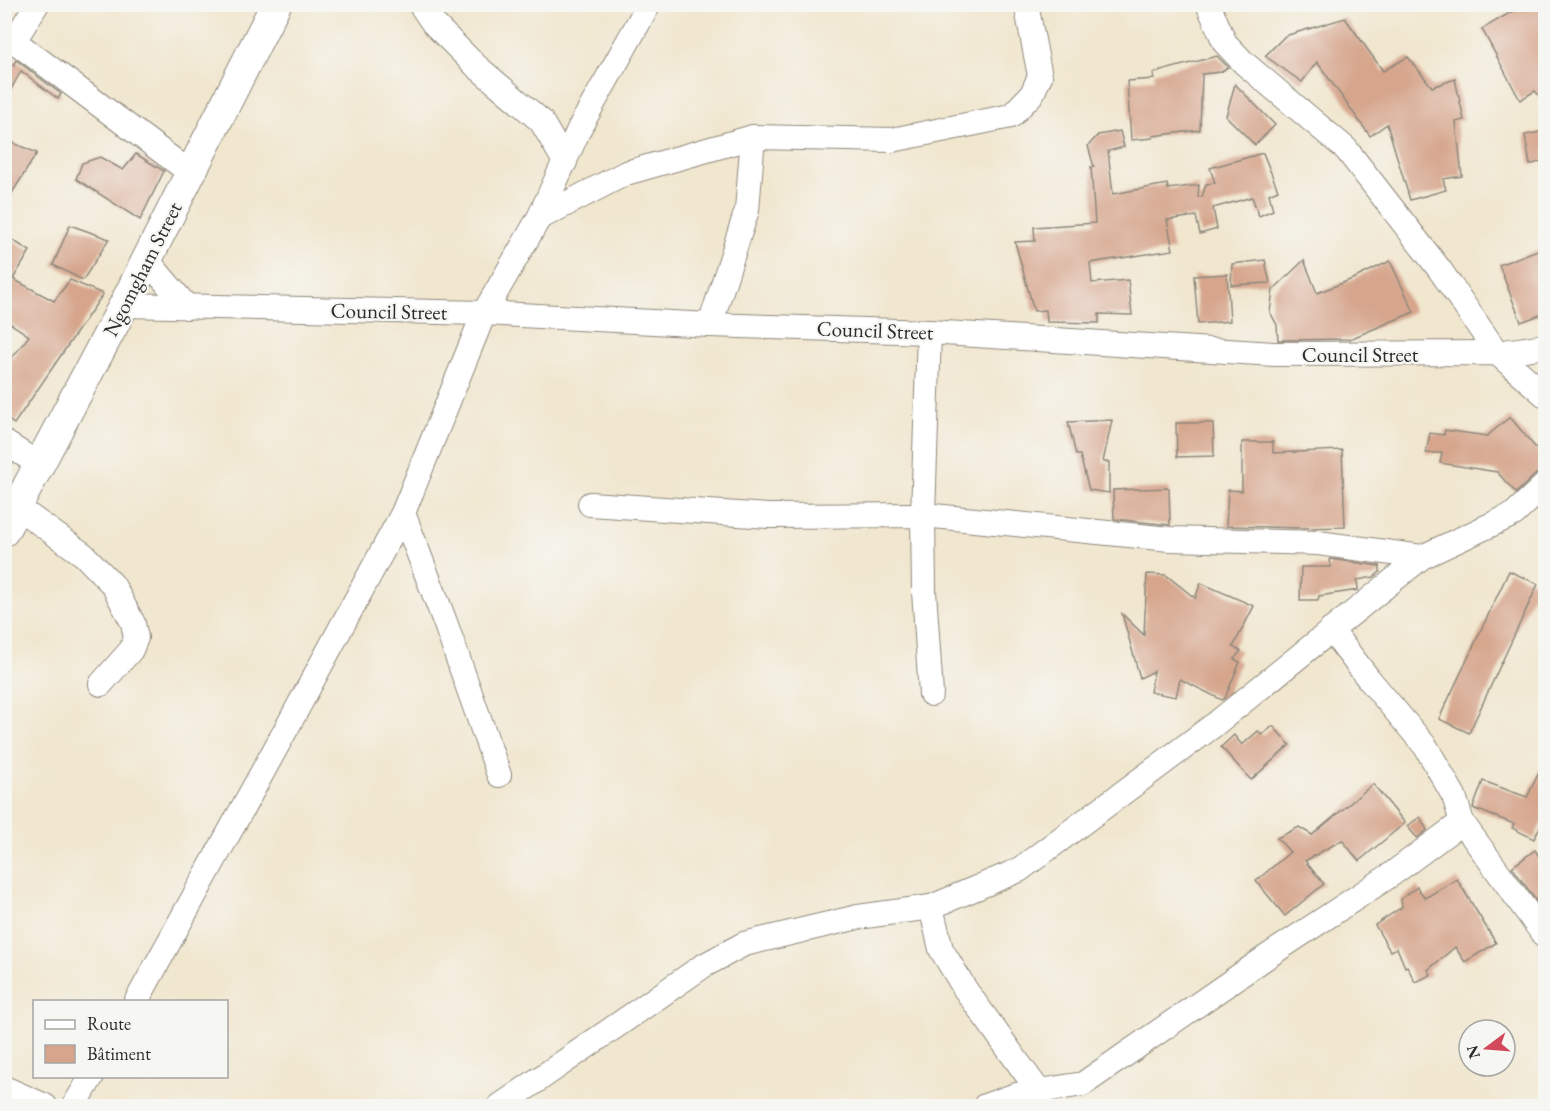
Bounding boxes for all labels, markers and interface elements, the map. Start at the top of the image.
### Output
street label: Ngomgham Street [96,197,188,341]
street label: Council Street [331,296,448,326]
street label: Council Street [816,314,934,346]
street label: Council Street [1302,341,1419,368]
legend [33,1000,228,1078]
text: Route [87,1012,131,1035]
north arrow [1457,1018,1517,1078]
text: Bâtiment [87,1042,151,1065]
text: N [1461,1043,1485,1061]

